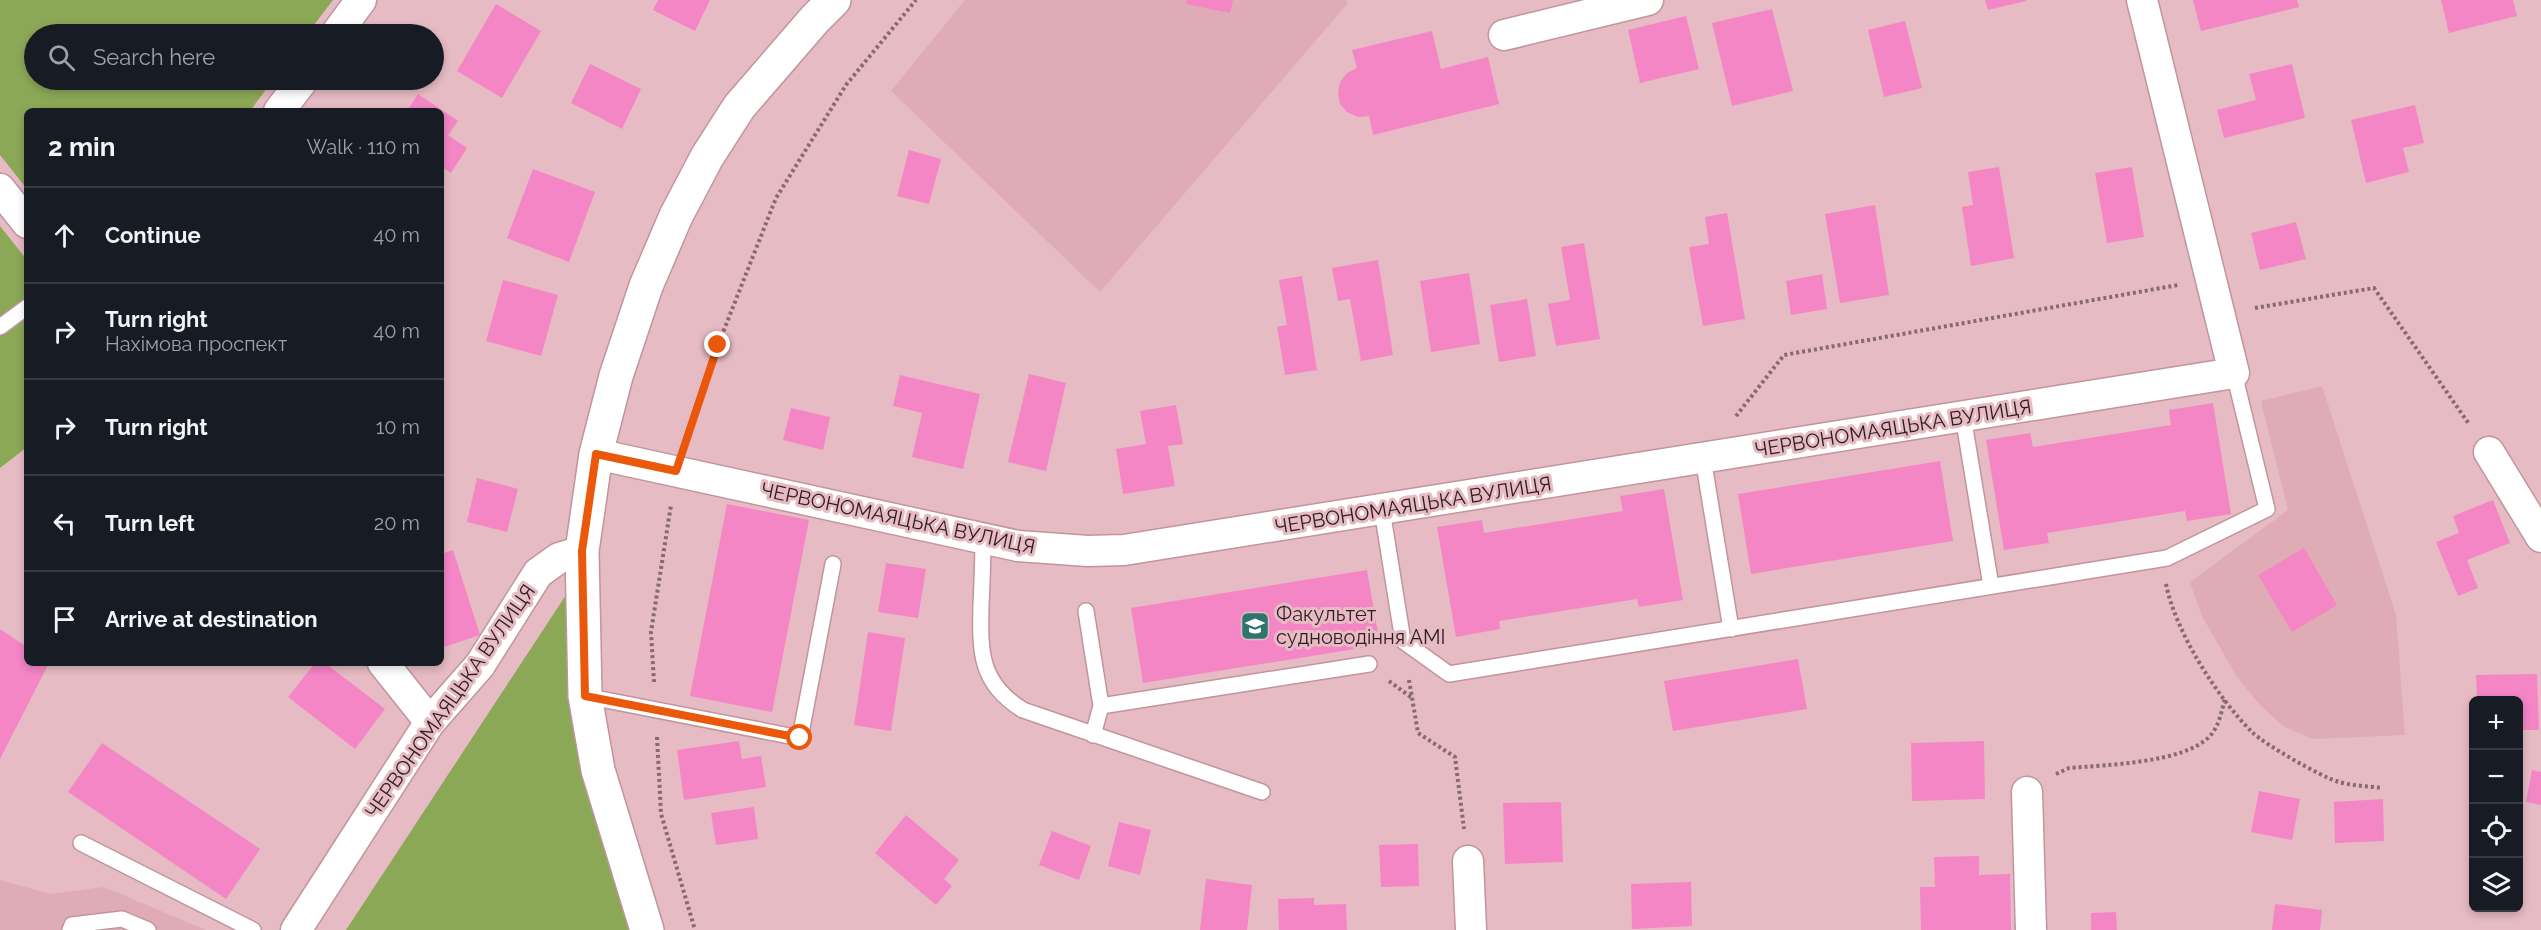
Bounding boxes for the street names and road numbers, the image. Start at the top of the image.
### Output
street label: ЧЕРВОНОМАЯЦЬКА ВУЛИЦЯ [1753,394,2033,462]
street label: ЧЕРВОНОМАЯЦЬКА ВУЛИЦЯ [1273,471,1553,539]
street label: ЧЕРВОНОМАЯЦЬКА ВУЛИЦЯ [759,477,1037,559]
street label: ЧЕРВОНОМАЯЦЬКА ВУЛИЦЯ [360,580,540,822]

